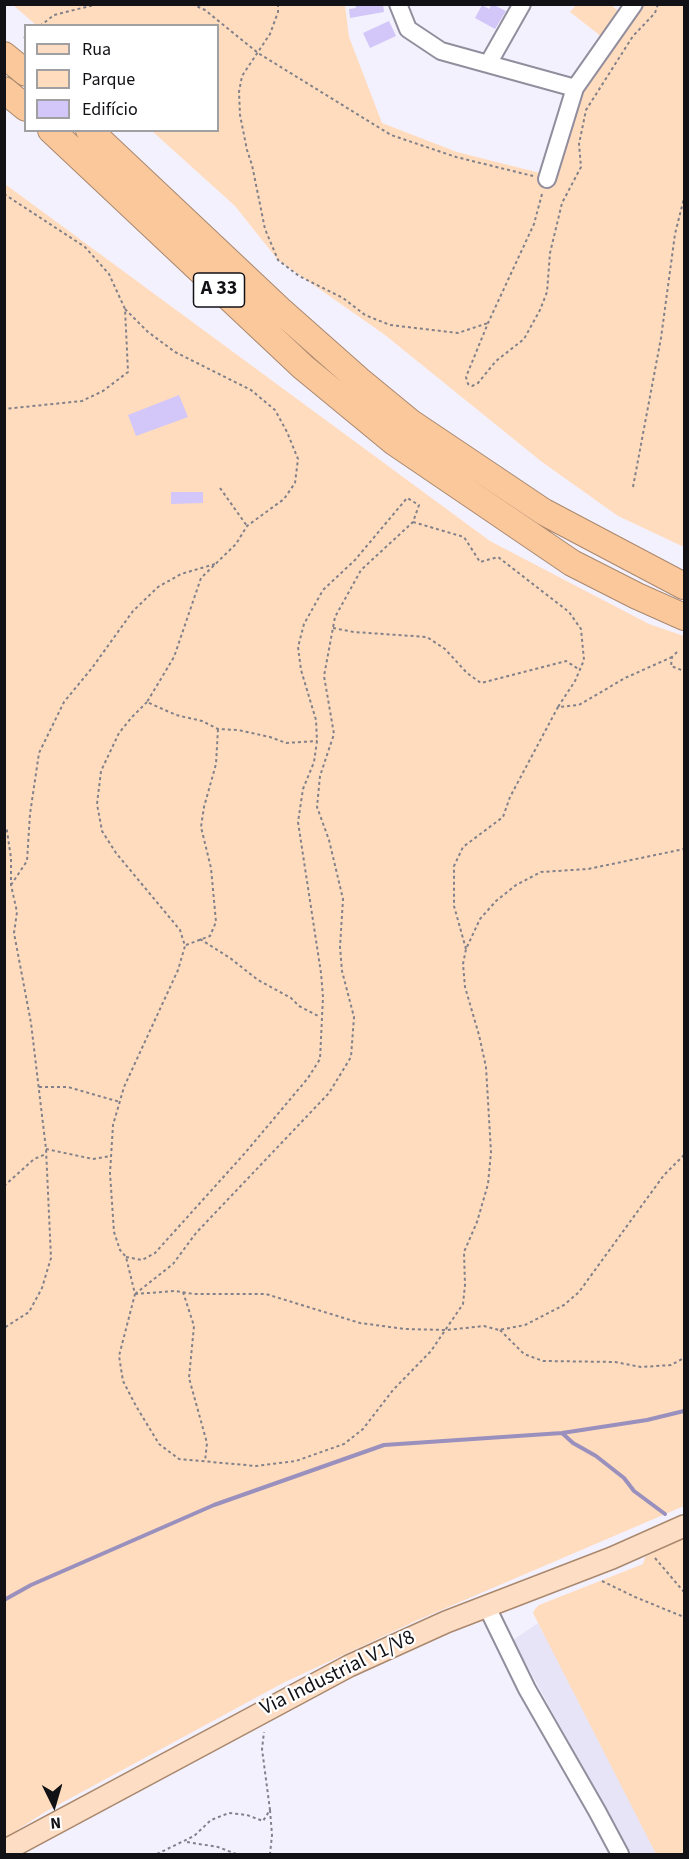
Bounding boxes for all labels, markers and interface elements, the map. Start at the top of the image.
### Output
legend [24,24,219,132]
text: Rua [82,37,111,62]
text: Parque [82,67,135,92]
text: Edifício [82,97,138,122]
road number: A 33 [194,273,244,307]
street label: Via Industrial V1/V8 [257,1626,419,1722]
north arrow [24,1775,84,1835]
text: N [49,1812,62,1834]

